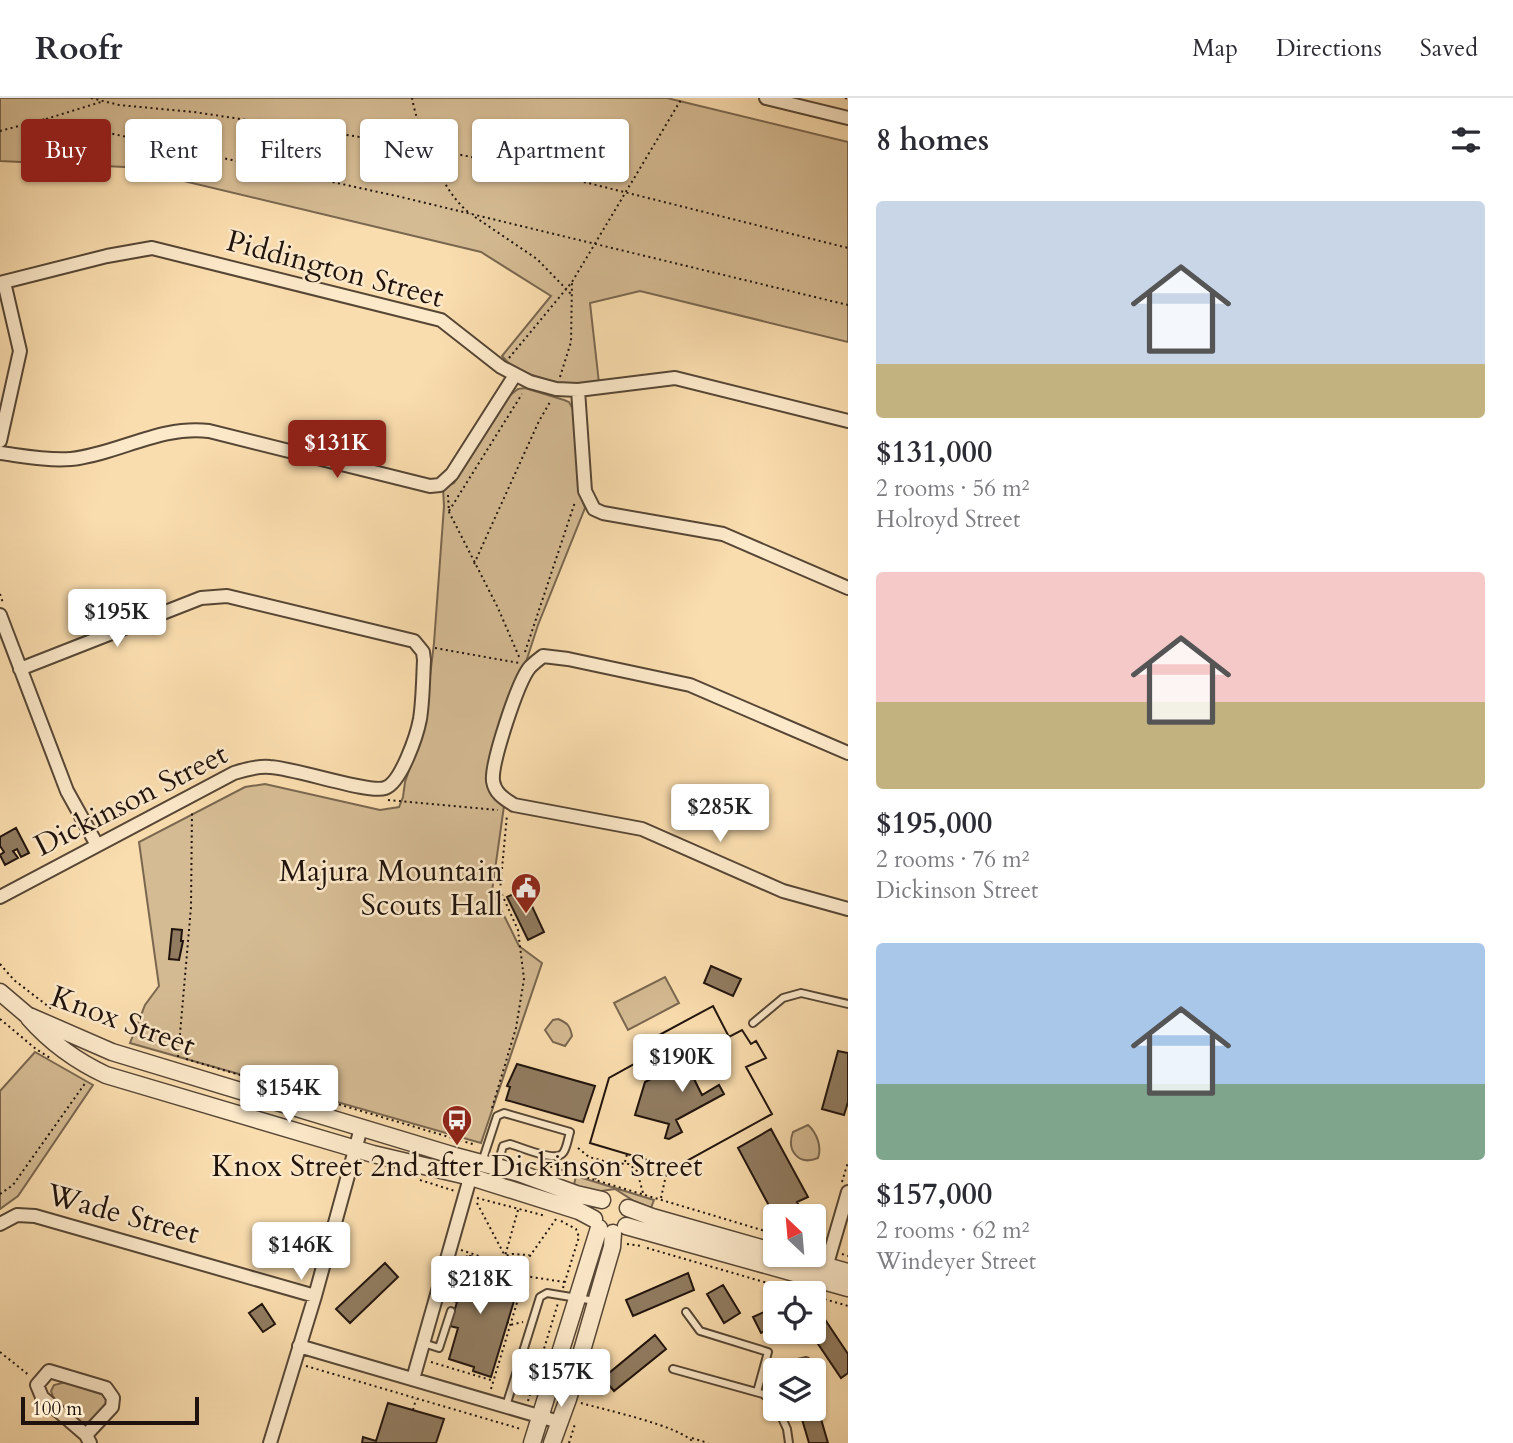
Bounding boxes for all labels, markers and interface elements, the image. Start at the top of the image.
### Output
text: Roofr [35,26,122,71]
text: Map [1192,32,1238,65]
text: Directions [1276,32,1382,65]
text: Saved [1420,32,1478,65]
chip: Buy [21,119,111,182]
chip: Rent [125,119,222,182]
chip: Filters [236,119,346,182]
chip: New [360,119,458,182]
chip: Apartment [472,119,629,182]
text: 8 homes [876,120,989,161]
icon: filters [1447,121,1485,159]
street label: Piddington Street [222,220,449,318]
icon: home [1118,246,1244,372]
pin: $131K [288,420,386,480]
text: $131K [304,427,370,458]
text: $131,000 [876,432,992,473]
text: 2 rooms · 56 m² [876,473,1029,504]
text: Holroyd Street [876,504,1020,535]
pin: $195K [68,589,166,649]
text: $195K [84,596,150,627]
icon: home [1118,617,1244,743]
street label: Dickinson Street [27,733,235,866]
pin: $285K [671,784,769,844]
text: $285K [687,791,753,822]
text: $195,000 [876,803,992,844]
text: 2 rooms · 76 m² [876,844,1029,875]
place label: Majura Mountain Scouts Hall [279,851,503,926]
public building icon: Majura Mountain Scouts Hall [509,871,543,915]
text: Dickinson Street [876,875,1038,906]
street label: Knox Street [45,976,201,1066]
icon: home [1118,988,1244,1114]
pin: $190K [633,1034,731,1094]
text: $190K [649,1041,715,1072]
pin: $154K [240,1066,338,1125]
text: $154K [256,1072,322,1103]
bus stop icon: Knox Street 2nd after Dickinson Street [440,1103,474,1147]
place label: Knox Street 2nd after Dickinson Street [212,1146,703,1187]
street label: Wade Street [41,1174,204,1254]
text: $157,000 [876,1174,992,1215]
north arrow [763,1204,826,1267]
map controls [763,1204,826,1421]
text: 2 rooms · 62 m² [876,1215,1029,1246]
pin: $146K [252,1222,350,1282]
text: $146K [268,1229,334,1260]
text: Windeyer Street [876,1246,1036,1277]
pin: $218K [431,1256,529,1316]
text: $218K [447,1263,513,1294]
button: locate [763,1281,826,1344]
pin: $157K [512,1350,610,1409]
text: $157K [528,1356,594,1387]
button: layers [763,1358,826,1421]
scale bar [21,1394,200,1426]
text: 100 m [32,1396,82,1422]

